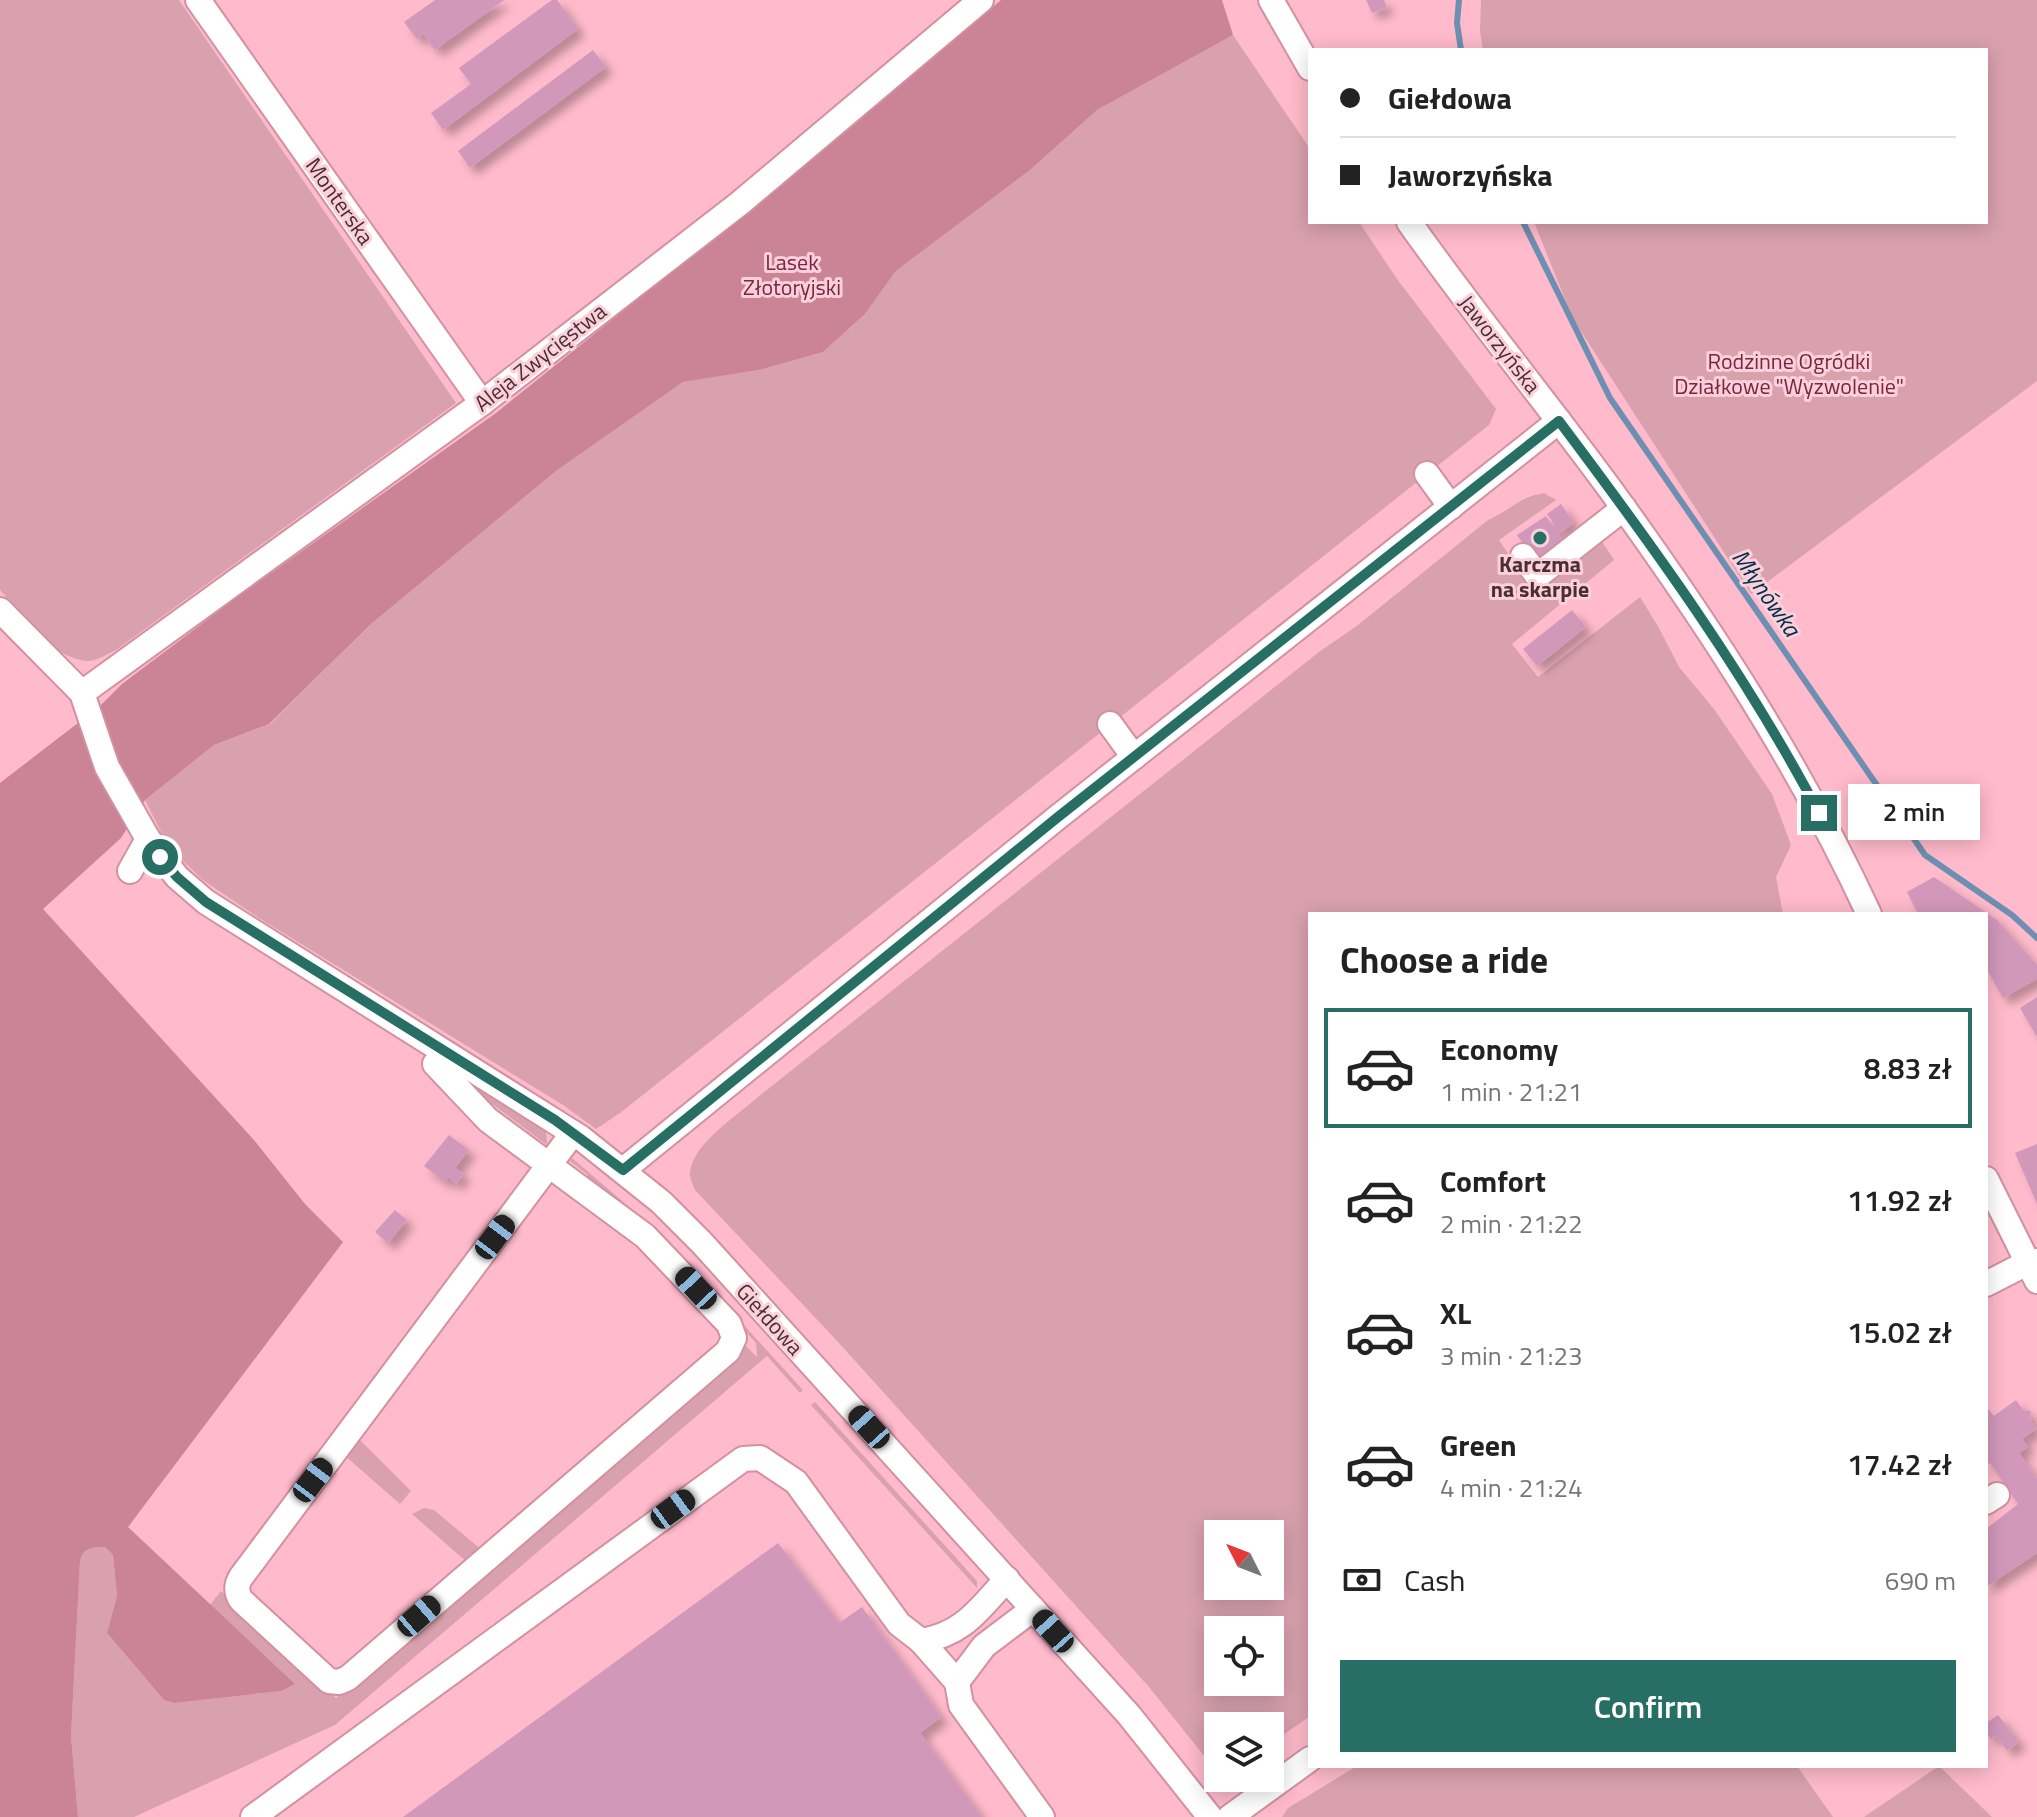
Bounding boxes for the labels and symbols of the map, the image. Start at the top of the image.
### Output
street label: Monterska [297,150,383,252]
park label: Lasek Złotoryjski [743,245,841,304]
street label: Jaworzyńska [1450,287,1550,401]
street label: Aleja Zwycięstwa [467,294,613,420]
park label: Rodzinne Ogródki Działkowe "Wyzwolenie" [1674,344,1904,403]
marker: Karczma na skarpie [1531,529,1549,547]
water label: Młynówka [1724,541,1811,645]
place label: Karczma na skarpie [1491,547,1589,606]
callout: 2 min [1847,785,1979,841]
route end [1801,795,1837,831]
route start [142,839,178,875]
car [471,1211,519,1263]
car [671,1262,721,1314]
street label: Giełdowa [728,1275,812,1363]
car [844,1401,894,1453]
car [289,1454,337,1506]
car [647,1485,699,1533]
north arrow [1204,1520,1284,1600]
car [393,1591,445,1641]
car [1028,1605,1078,1657]

